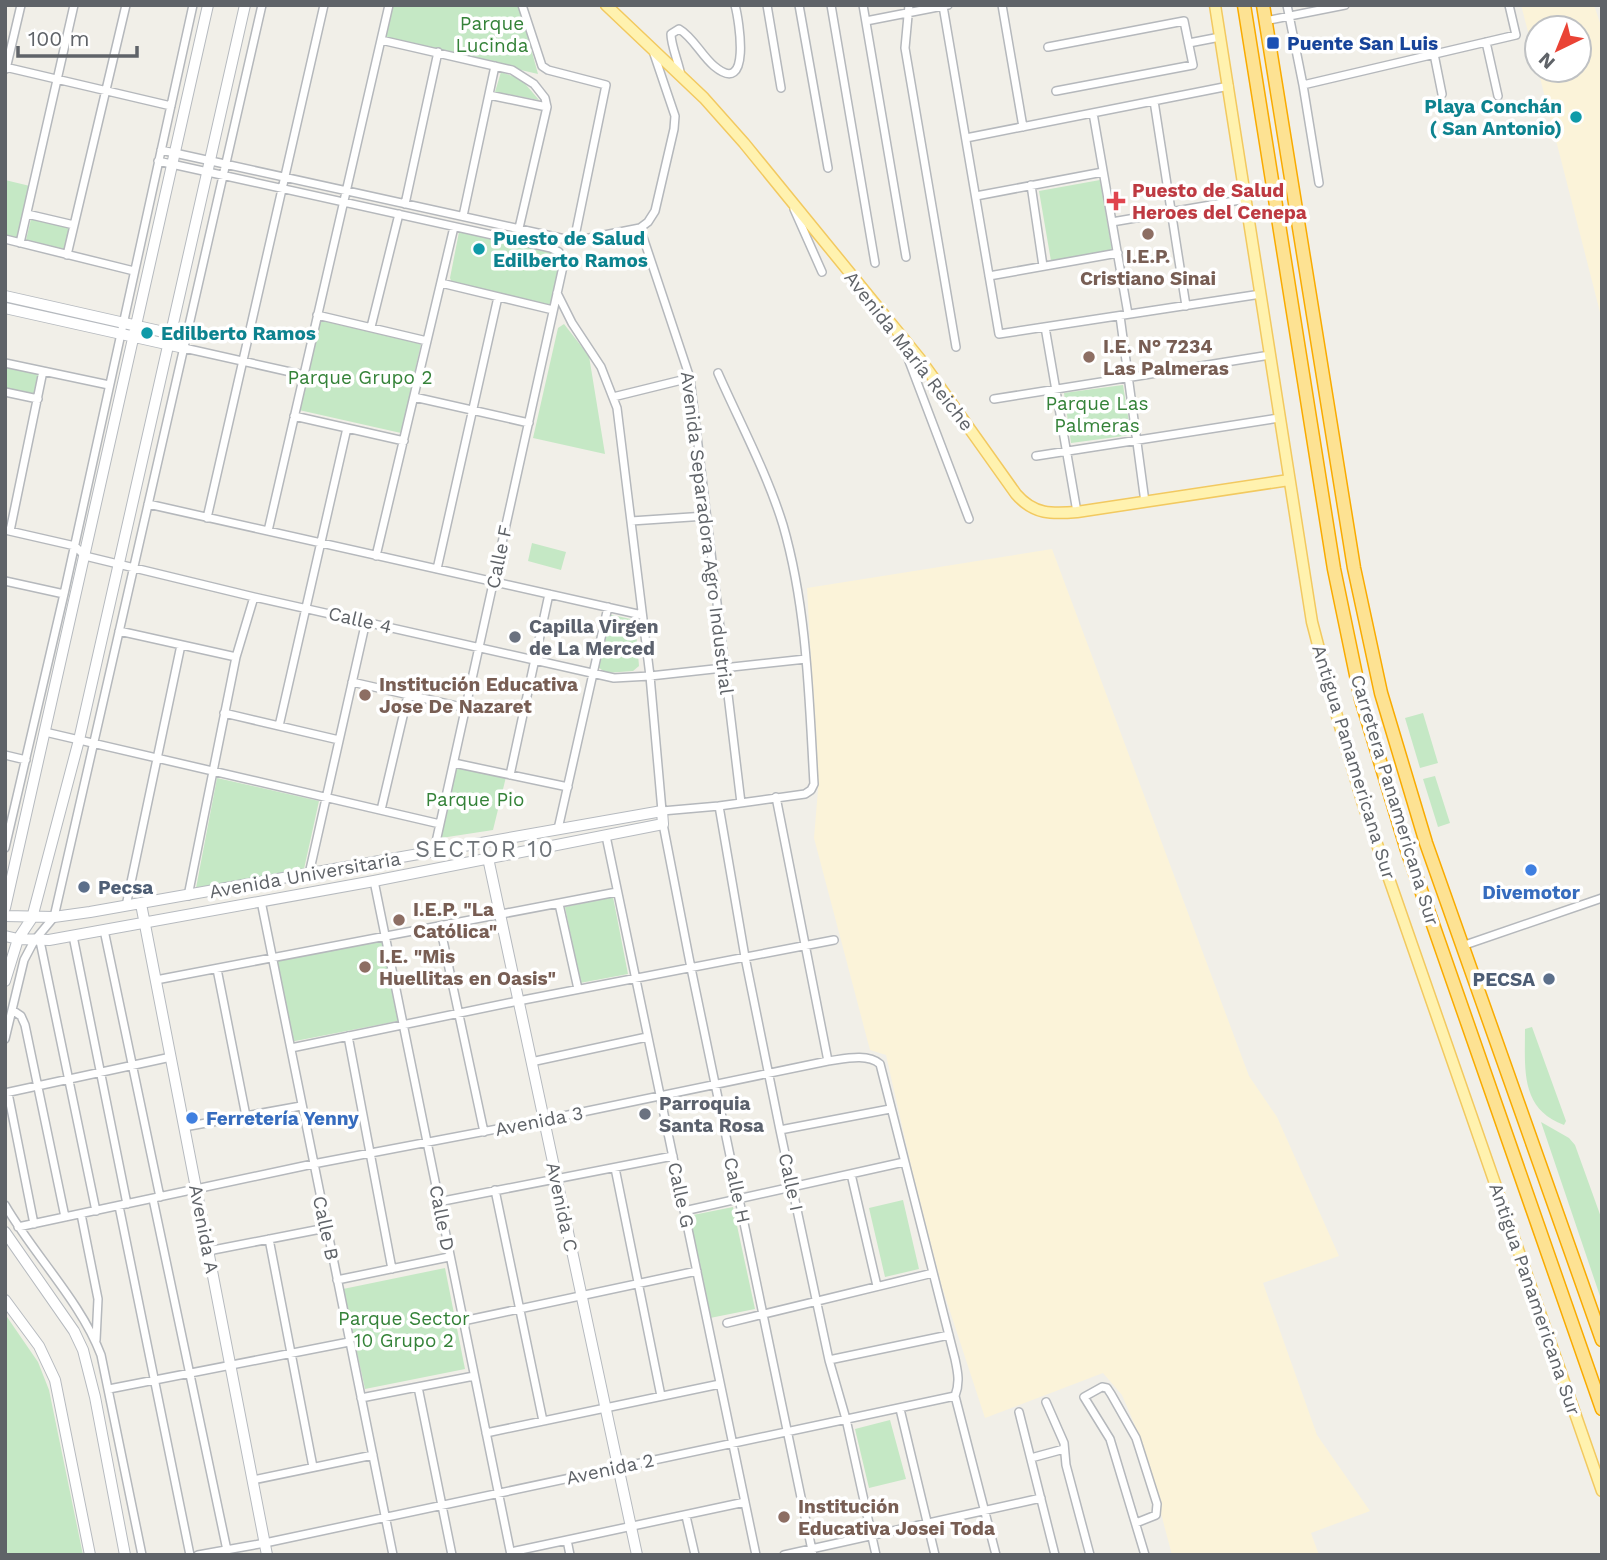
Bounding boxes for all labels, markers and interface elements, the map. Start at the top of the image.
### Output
park label: Parque Lucinda [456,12,529,57]
scale bar [18,14,136,58]
north arrow [1523,14,1593,84]
text: 100 m [28,26,90,51]
place label: Puente San Luis [1287,32,1438,55]
marker: Puente San Luis [1265,35,1281,51]
text: N [1534,48,1560,74]
place label: Playa Conchán ( San Antonio) [1424,95,1562,140]
marker: Playa Conchán ( San Antonio) [1568,109,1584,125]
place label: Puesto de Salud Heroes del Cenepa [1132,179,1307,224]
marker: Puesto de Salud Heroes del Cenepa [1106,191,1126,211]
marker: I.E.P. Cristiano Sinai [1140,226,1156,242]
place label: Puesto de Salud Edilberto Ramos [493,227,648,272]
marker: Puesto de Salud Edilberto Ramos [471,241,487,257]
place label: I.E.P. Cristiano Sinai [1080,245,1216,290]
street label: Avenida María Reiche [839,267,979,435]
place label: Edilberto Ramos [161,322,316,345]
marker: Edilberto Ramos [139,325,155,341]
place label: I.E. N° 7234 Las Palmeras [1103,335,1229,380]
marker: I.E. N° 7234 Las Palmeras [1081,349,1097,365]
park label: Parque Grupo 2 [288,366,432,389]
street label: Avenida Separadora Agro Industrial [676,370,738,696]
park label: Parque Las Palmeras [1046,392,1149,437]
street label: Calle F [481,523,517,591]
street label: Calle 4 [326,602,394,638]
place label: Capilla Virgen de La Merced [529,615,659,660]
marker: Capilla Virgen de La Merced [507,629,523,645]
street label: Antigua Panamericana Sur [1307,642,1401,882]
street label: Carretera Panamericana Sur [1346,672,1444,928]
place label: Institución Educativa Jose De Nazaret [379,673,578,718]
marker: Institución Educativa Jose De Nazaret [357,687,373,703]
park label: Parque Pio [426,788,524,811]
district label: SECTOR 10 [415,836,555,863]
street label: Avenida Universitaria [207,847,403,903]
marker: Divemotor [1523,862,1539,878]
place label: Pecsa [98,876,153,899]
marker: Pecsa [76,879,92,895]
place label: Divemotor [1482,881,1581,904]
place label: I.E.P. "La Católica" [413,898,497,943]
marker: I.E.P. "La Católica" [391,912,407,928]
place label: I.E. "Mis Huellitas en Oasis" [379,945,556,990]
marker: I.E. "Mis Huellitas en Oasis" [357,959,373,975]
place label: PECSA [1472,968,1535,991]
marker: PECSA [1541,971,1557,987]
place label: Parroquia Santa Rosa [659,1092,764,1137]
street label: Avenida 3 [493,1101,585,1141]
marker: Parroquia Santa Rosa [637,1106,653,1122]
place label: Ferretería Yenny [206,1107,359,1130]
marker: Ferretería Yenny [184,1110,200,1126]
street label: Calle I [774,1151,808,1213]
street label: Calle H [719,1155,755,1225]
street label: Avenida C [541,1160,583,1254]
street label: Calle G [663,1160,699,1230]
street label: Antigua Panamericana Sur [1484,1180,1586,1418]
street label: Avenida A [184,1183,224,1276]
street label: Calle D [424,1183,460,1253]
street label: Calle B [308,1194,344,1262]
park label: Parque Sector 10 Grupo 2 [338,1307,470,1352]
street label: Avenida 2 [564,1448,656,1490]
place label: Institución Educativa Josei Toda [798,1495,995,1540]
marker: Institución Educativa Josei Toda [776,1509,792,1525]

